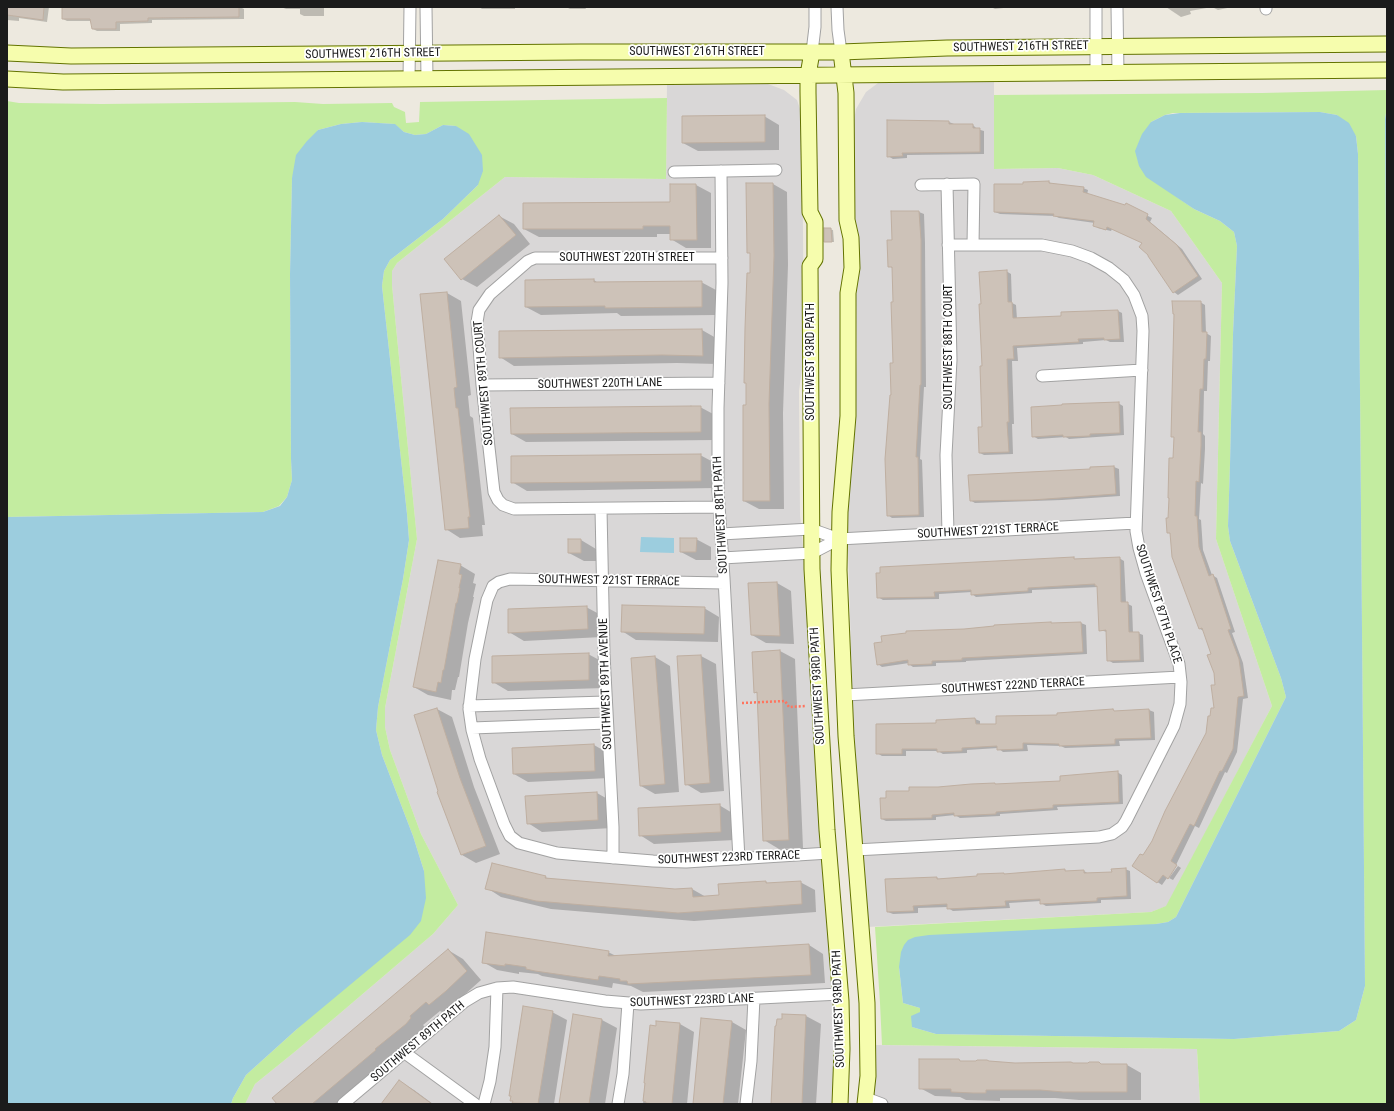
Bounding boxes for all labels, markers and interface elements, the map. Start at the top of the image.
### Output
street label: SOUTHWEST 216TH STREET [953,39,1089,55]
street label: SOUTHWEST 216TH STREET [629,45,765,59]
street label: SOUTHWEST 216TH STREET [305,46,441,62]
street label: SOUTHWEST 220TH STREET [559,251,695,265]
street label: SOUTHWEST 88TH COURT [942,284,956,410]
street label: SOUTHWEST 93RD PATH [804,303,818,421]
street label: SOUTHWEST 89TH COURT [471,320,497,446]
street label: SOUTHWEST 220TH LANE [538,376,662,392]
street label: SOUTHWEST 88TH PATH [711,456,731,574]
street label: SOUTHWEST 221ST TERRACE [917,520,1059,542]
street label: SOUTHWEST 87TH PLACE [1132,543,1184,665]
street label: SOUTHWEST 221ST TERRACE [538,573,680,589]
street label: SOUTHWEST 89TH AVENUE [597,618,615,750]
street label: SOUTHWEST 93RD PATH [808,627,828,745]
street label: SOUTHWEST 222ND TERRACE [941,675,1085,697]
street label: SOUTHWEST 223RD TERRACE [658,848,800,868]
street label: SOUTHWEST 93RD PATH [830,950,848,1068]
street label: SOUTHWEST 223RD LANE [630,992,754,1010]
street label: SOUTHWEST 89TH PATH [368,999,468,1085]

